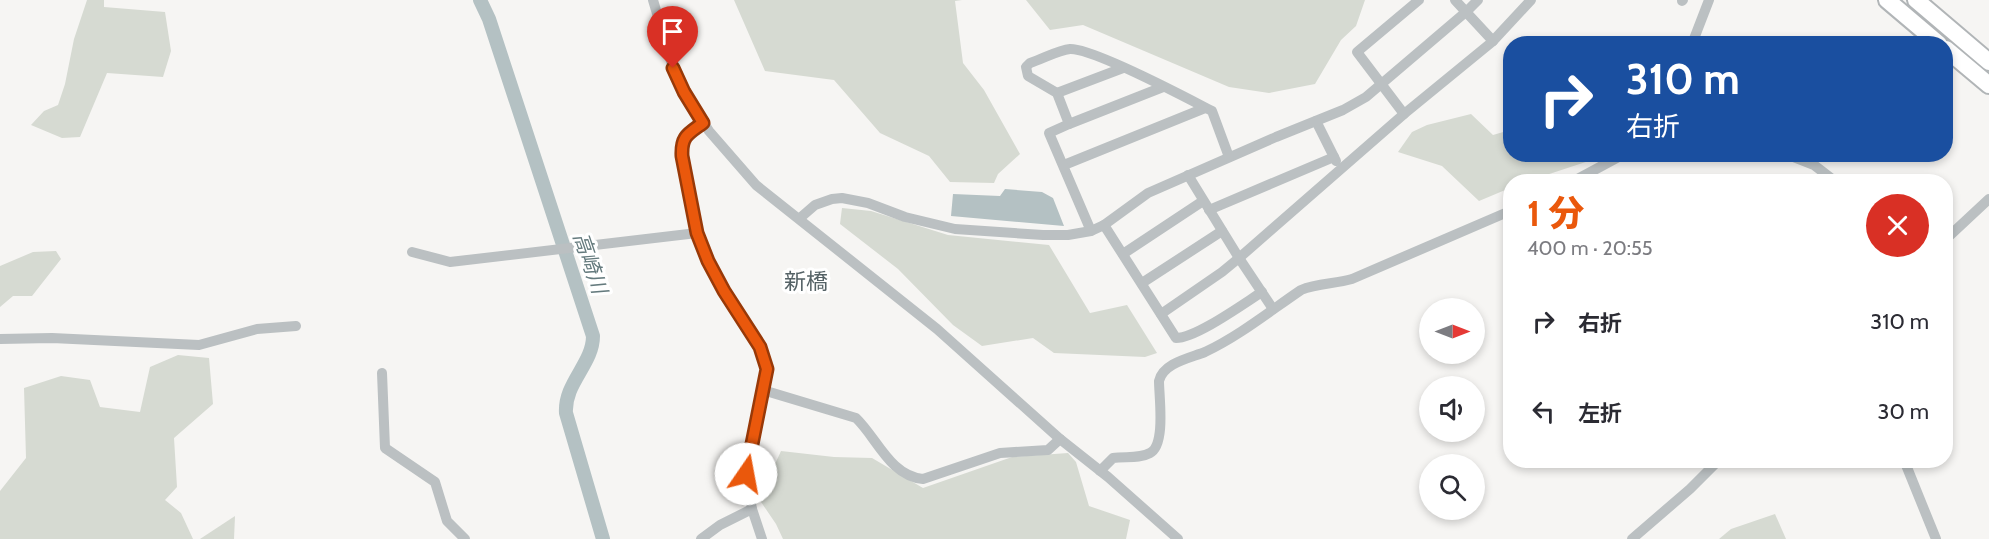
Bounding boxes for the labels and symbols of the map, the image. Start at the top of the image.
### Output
pin [647,6,698,68]
water label: 高崎川 [568,229,613,299]
district label: 新橋 [784,268,828,295]
north arrow [1419,298,1485,364]
position arrow [714,442,778,506]

